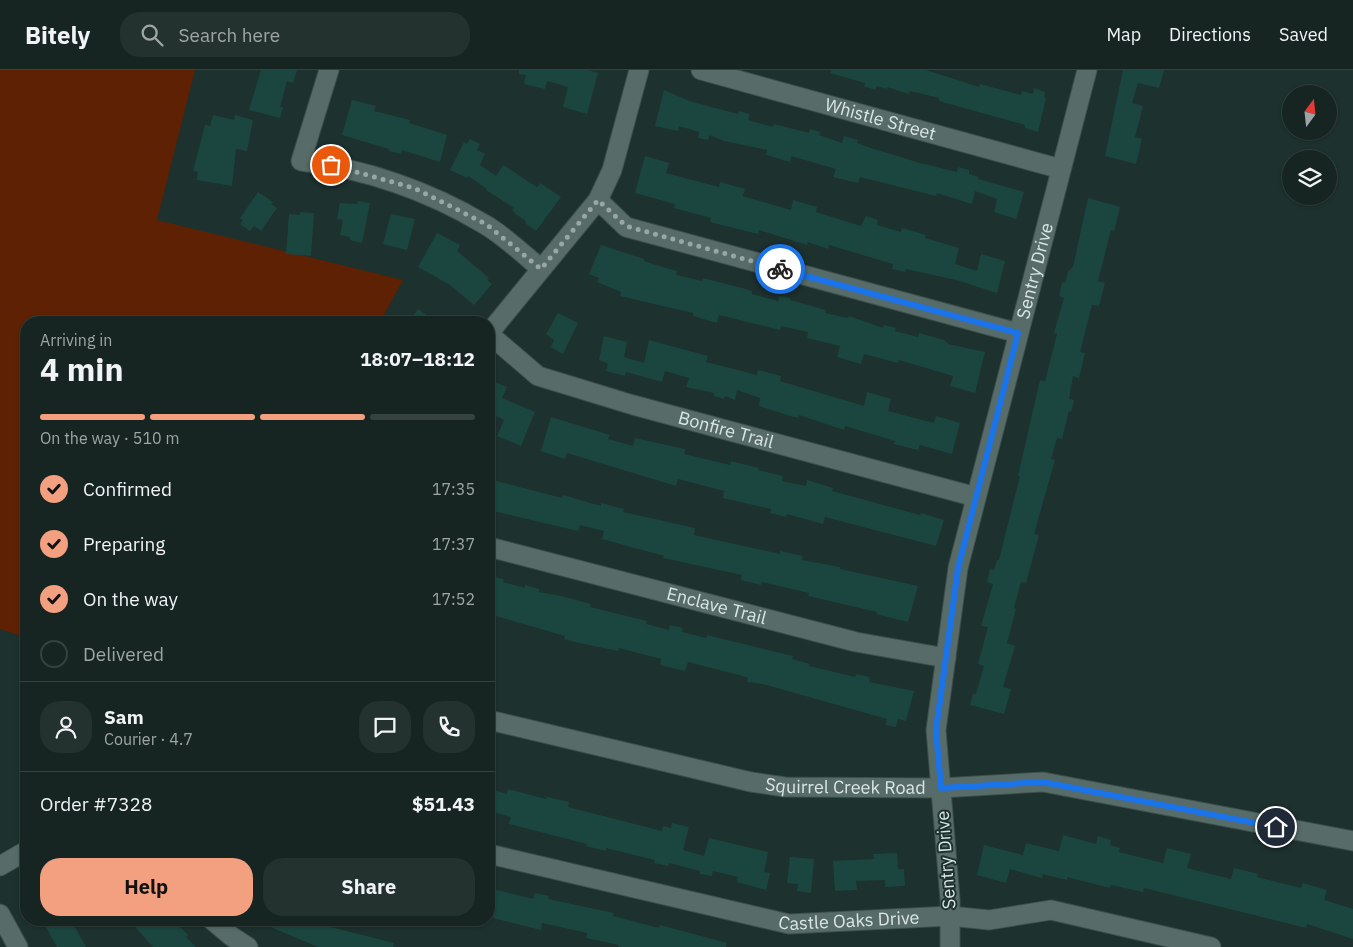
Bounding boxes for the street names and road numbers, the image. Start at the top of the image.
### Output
street label: Whistle Street [822,93,939,145]
street label: Sentry Drive [1011,220,1058,321]
street label: Bonfire Trail [676,406,776,453]
street label: Enclave Trail [664,581,769,629]
street label: Squirrel Creek Road [764,772,926,799]
street label: Sentry Drive [931,810,960,910]
street label: Castle Oaks Drive [776,906,920,935]

